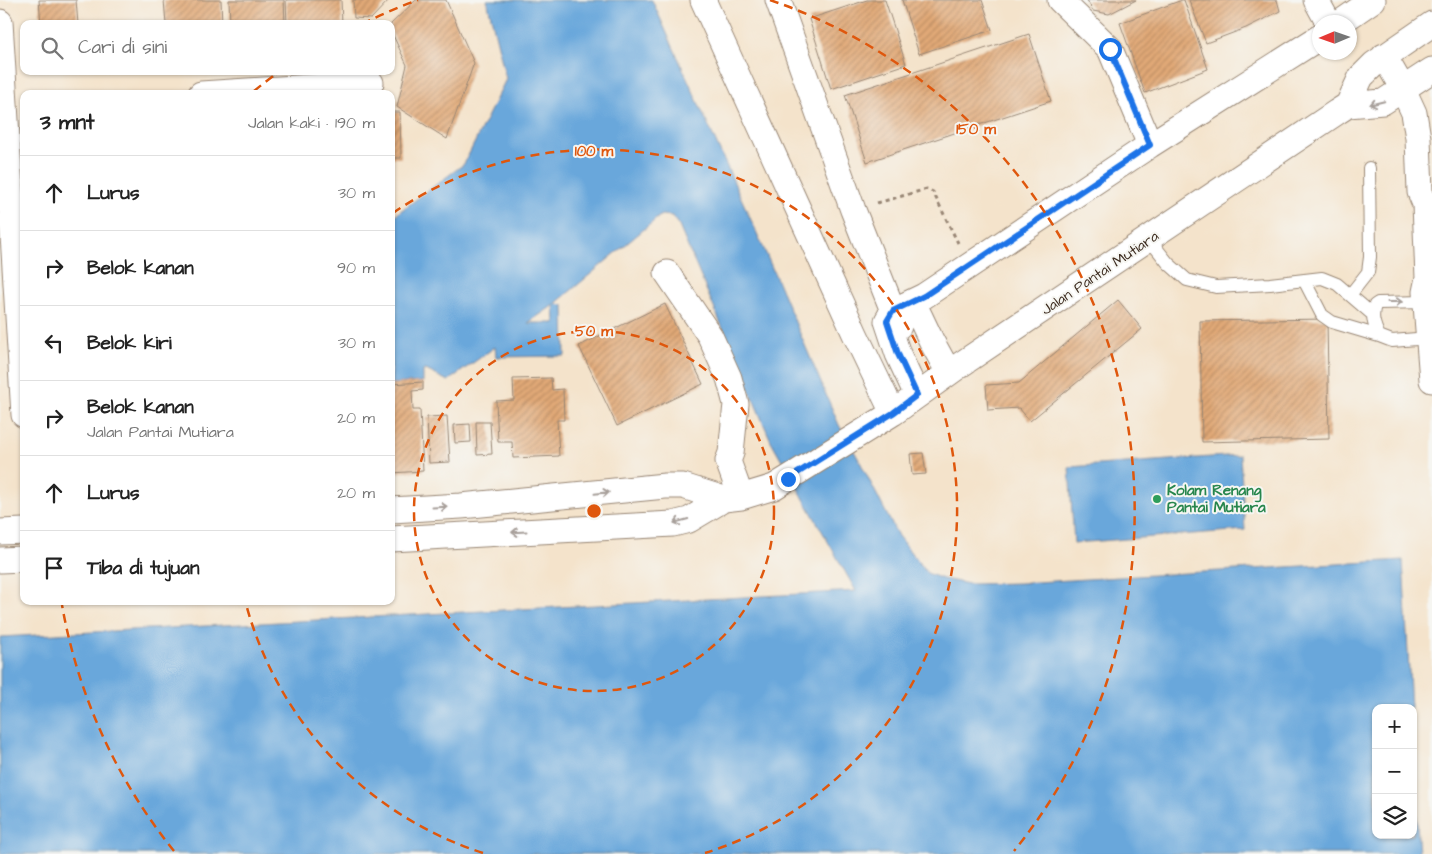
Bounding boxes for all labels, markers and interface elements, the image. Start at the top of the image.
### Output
north arrow [1312,15,1357,60]
search box [20,20,395,75]
icon: search [38,34,66,62]
text: Cari di sini [78,34,167,61]
route start [1099,38,1122,61]
one-way arrow [1369,98,1385,108]
text: 3 mnt [40,108,94,137]
text: Jalan kaki · 190 m [248,112,375,134]
text: 150 m [956,119,996,140]
text: 100 m [575,141,614,162]
icon: ahead [40,179,68,207]
text: Lurus [87,180,139,207]
text: 30 m [338,182,375,204]
street label: Jalan Pantai Mutiara [1037,226,1163,320]
icon: right [40,254,68,282]
text: Belok kanan [87,255,194,282]
text: 90 m [337,257,375,279]
one-way arrow [1387,297,1403,307]
text: 50 m [575,321,613,342]
icon: left [40,329,68,357]
text: Belok kiri [87,330,172,357]
text: 30 m [338,332,375,354]
text: Belok kanan [87,394,194,421]
icon: right [40,404,68,432]
text: 20 m [337,407,375,429]
text: Jalan Pantai Mutiara [87,421,234,443]
route end [777,468,800,491]
icon: ahead [40,479,68,507]
text: Lurus [87,480,139,507]
place label: Kolam Renang Pantai Mutiara [1167,480,1266,518]
text: 20 m [337,482,375,504]
one-way arrow [593,488,609,497]
marker: Kolam Renang Pantai Mutiara [1151,493,1163,505]
centre of rings [585,502,603,520]
one-way arrow [432,503,448,512]
one-way arrow [674,517,690,527]
one-way arrow [512,528,528,537]
icon: arrive [40,554,68,582]
text: Tiba di tujuan [87,555,199,582]
map controls [1372,704,1417,839]
button: + [1372,704,1417,749]
button: − [1372,749,1417,794]
button: layers [1372,794,1417,839]

